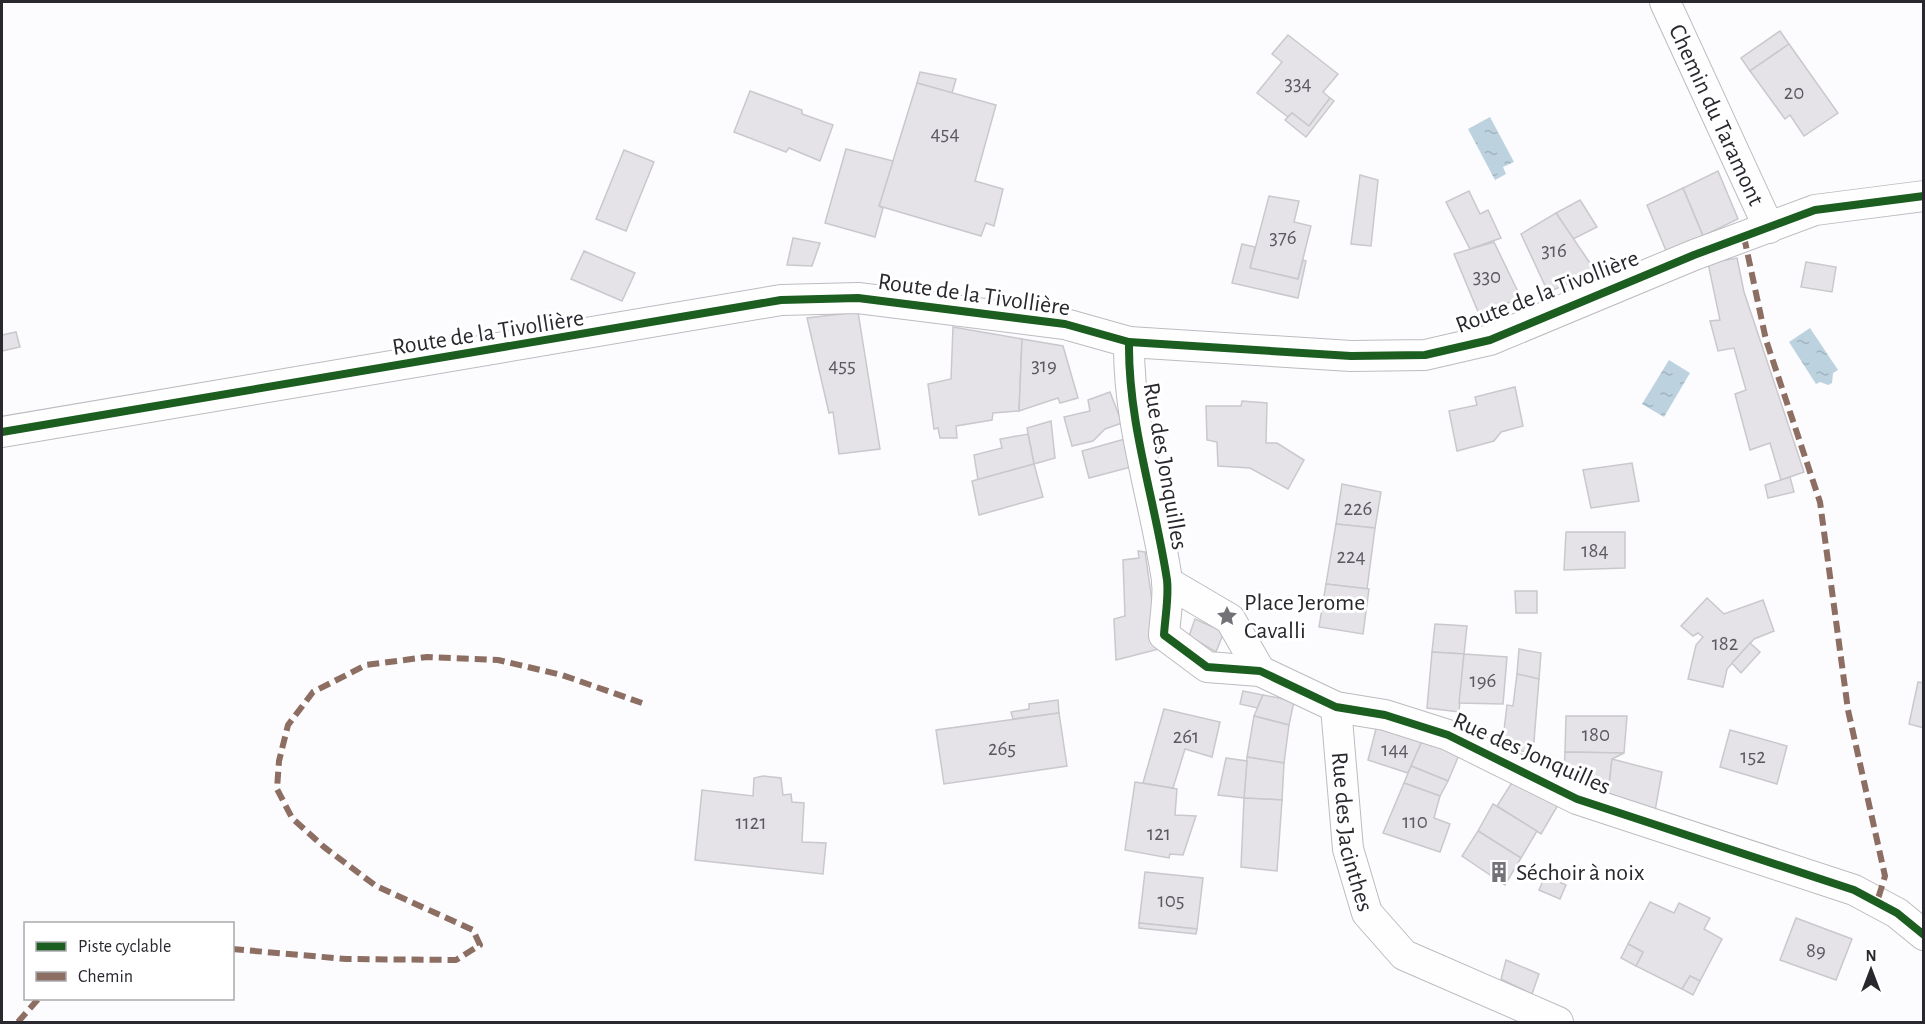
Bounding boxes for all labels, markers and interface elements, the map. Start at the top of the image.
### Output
street label: Chemin du Taramont [1664,21,1768,210]
house number: 334 [1284,73,1312,94]
house number: 20 [1784,82,1804,103]
house number: 454 [931,123,959,144]
house number: 376 [1269,227,1297,248]
house number: 316 [1541,240,1567,261]
street label: Route de la Tivollière [1453,246,1642,338]
house number: 330 [1473,266,1501,287]
street label: Route de la Tivollière [876,270,1072,320]
street label: Route de la Tivollière [391,306,586,360]
house number: 455 [828,355,856,376]
house number: 319 [1031,355,1057,376]
street label: Rue des Jonquilles [1138,381,1192,552]
house number: 226 [1344,498,1372,519]
house number: 184 [1581,540,1609,561]
house number: 224 [1336,546,1366,567]
place label: Place Jerome Cavalli [1244,591,1365,643]
place icon: Place Jerome Cavalli [1215,604,1239,628]
house number: 182 [1712,633,1738,654]
house number: 196 [1470,670,1496,691]
street label: Rue des Jonquilles [1449,708,1614,799]
house number: 180 [1582,724,1610,745]
house number: 261 [1173,726,1199,747]
house number: 265 [988,738,1016,759]
house number: 144 [1381,739,1409,760]
house number: 152 [1740,746,1766,767]
street label: Rue des Jacinthes [1327,751,1377,915]
house number: 110 [1402,811,1428,832]
house number: 1121 [735,812,767,833]
house number: 121 [1147,823,1171,844]
building icon: Séchoir à noix [1487,860,1511,884]
place label: Séchoir à noix [1516,861,1645,885]
house number: 105 [1157,890,1185,911]
legend [24,922,234,1000]
text: Piste cyclable [78,938,171,956]
house number: 89 [1806,940,1826,961]
north arrow [1841,940,1901,1000]
text: N [1865,948,1877,964]
text: Chemin [78,968,133,986]

